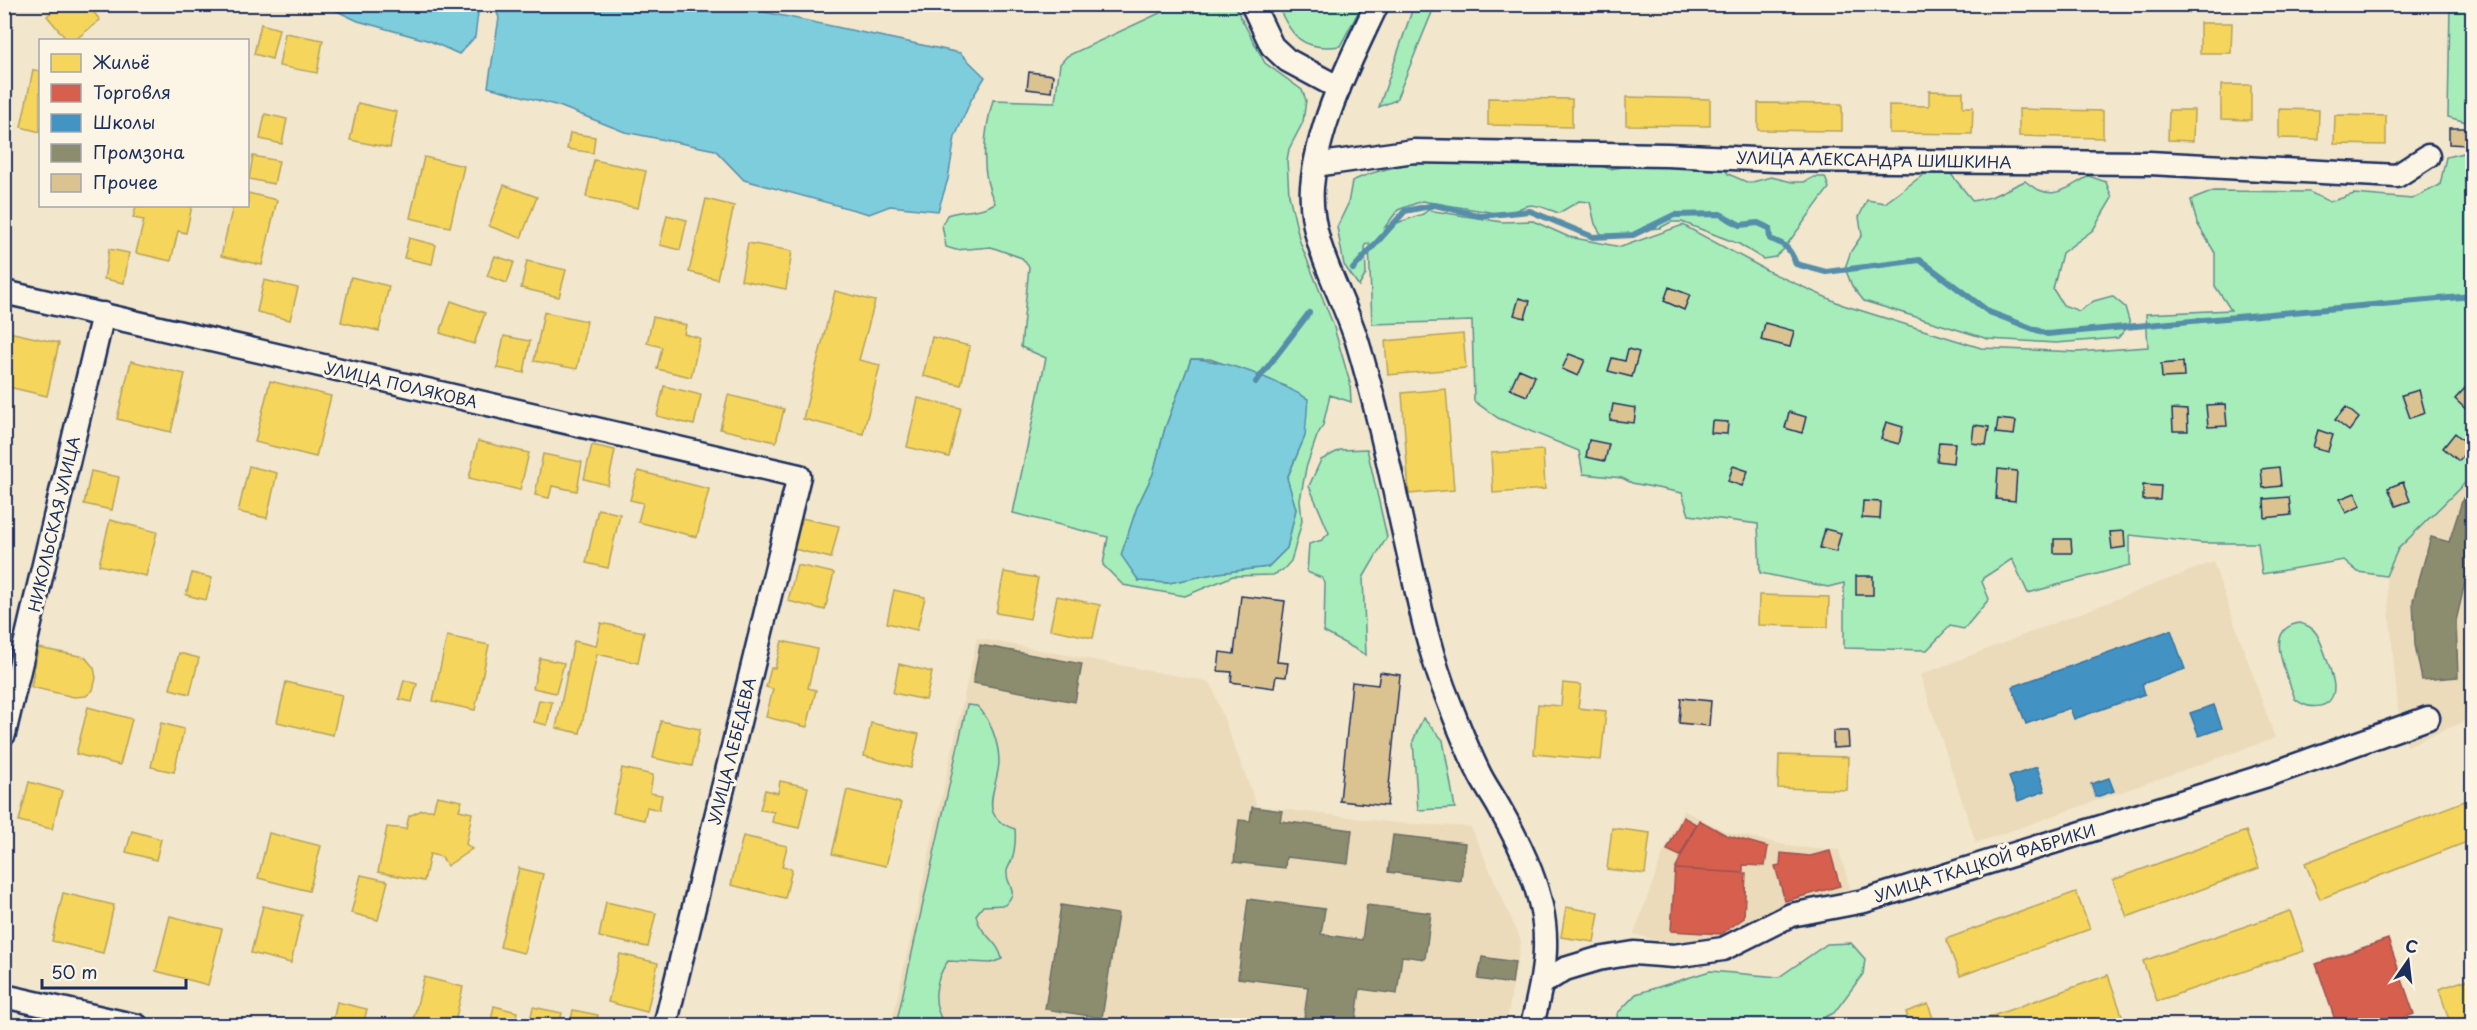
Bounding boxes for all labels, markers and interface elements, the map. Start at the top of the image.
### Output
legend [39,39,249,207]
text: Жильё [92,48,150,75]
text: Торговля [93,78,171,105]
text: Школы [93,108,156,135]
text: Промзона [93,138,185,165]
street label: УЛИЦА АЛЕКСАНДРА ШИШКИНА [1736,145,2012,173]
text: Прочее [93,168,158,195]
street label: УЛИЦА ПОЛЯКОВА [322,355,481,413]
street label: НИКОЛЬСКАЯ УЛИЦА [21,433,85,614]
street label: УЛИЦА ЛЕБЕДЕВА [701,674,761,827]
street label: УЛИЦА ТКАЦКОЙ ФАБРИКИ [1871,817,2098,907]
north arrow [2378,931,2438,991]
text: С [2403,932,2421,959]
scale bar [42,952,186,990]
text: 50 m [51,958,98,985]

